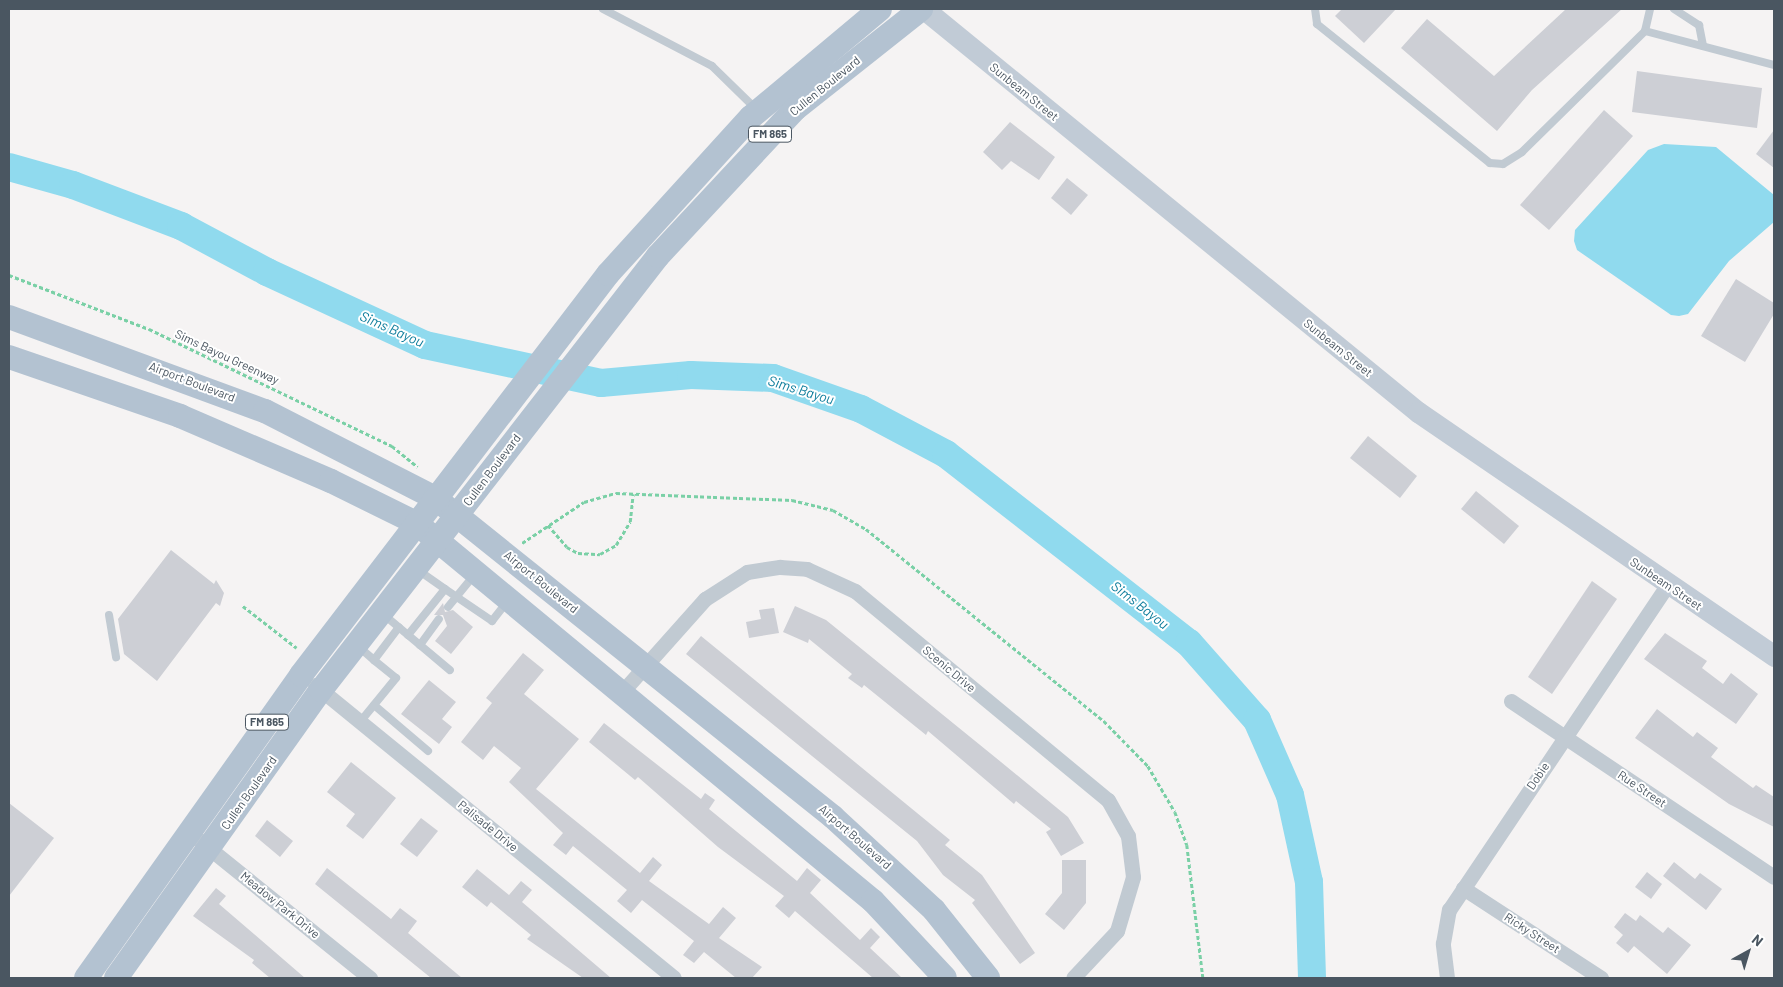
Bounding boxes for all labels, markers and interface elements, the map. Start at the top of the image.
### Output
street label: Cullen Boulevard [787,53,863,119]
street label: Sunbeam Street [987,60,1061,124]
road number: FM 865 [748,126,792,142]
water label: Sims Bayou [357,307,427,351]
street label: Sunbeam Street [1301,316,1375,380]
street label: Sims Bayou Greenway [173,327,281,387]
street label: Airport Boulevard [147,359,237,405]
water label: Sims Bayou [766,372,836,408]
street label: Cullen Boulevard [460,431,524,509]
street label: Airport Boulevard [501,548,581,616]
street label: Sunbeam Street [1627,555,1705,613]
water label: Sims Bayou [1108,577,1172,633]
street label: Scenic Drive [920,643,978,695]
road number: FM 865 [244,714,290,730]
street label: Cullen Boulevard [218,753,280,833]
street label: Dobie [1524,760,1552,792]
street label: Rue Street [1615,768,1669,810]
street label: Palisade Drive [455,797,521,855]
street label: Airport Boulevard [816,802,894,872]
street label: Meadow Park Drive [238,869,322,941]
street label: Ricky Street [1502,910,1562,956]
north arrow [1723,927,1773,977]
text: N [1749,930,1767,949]

